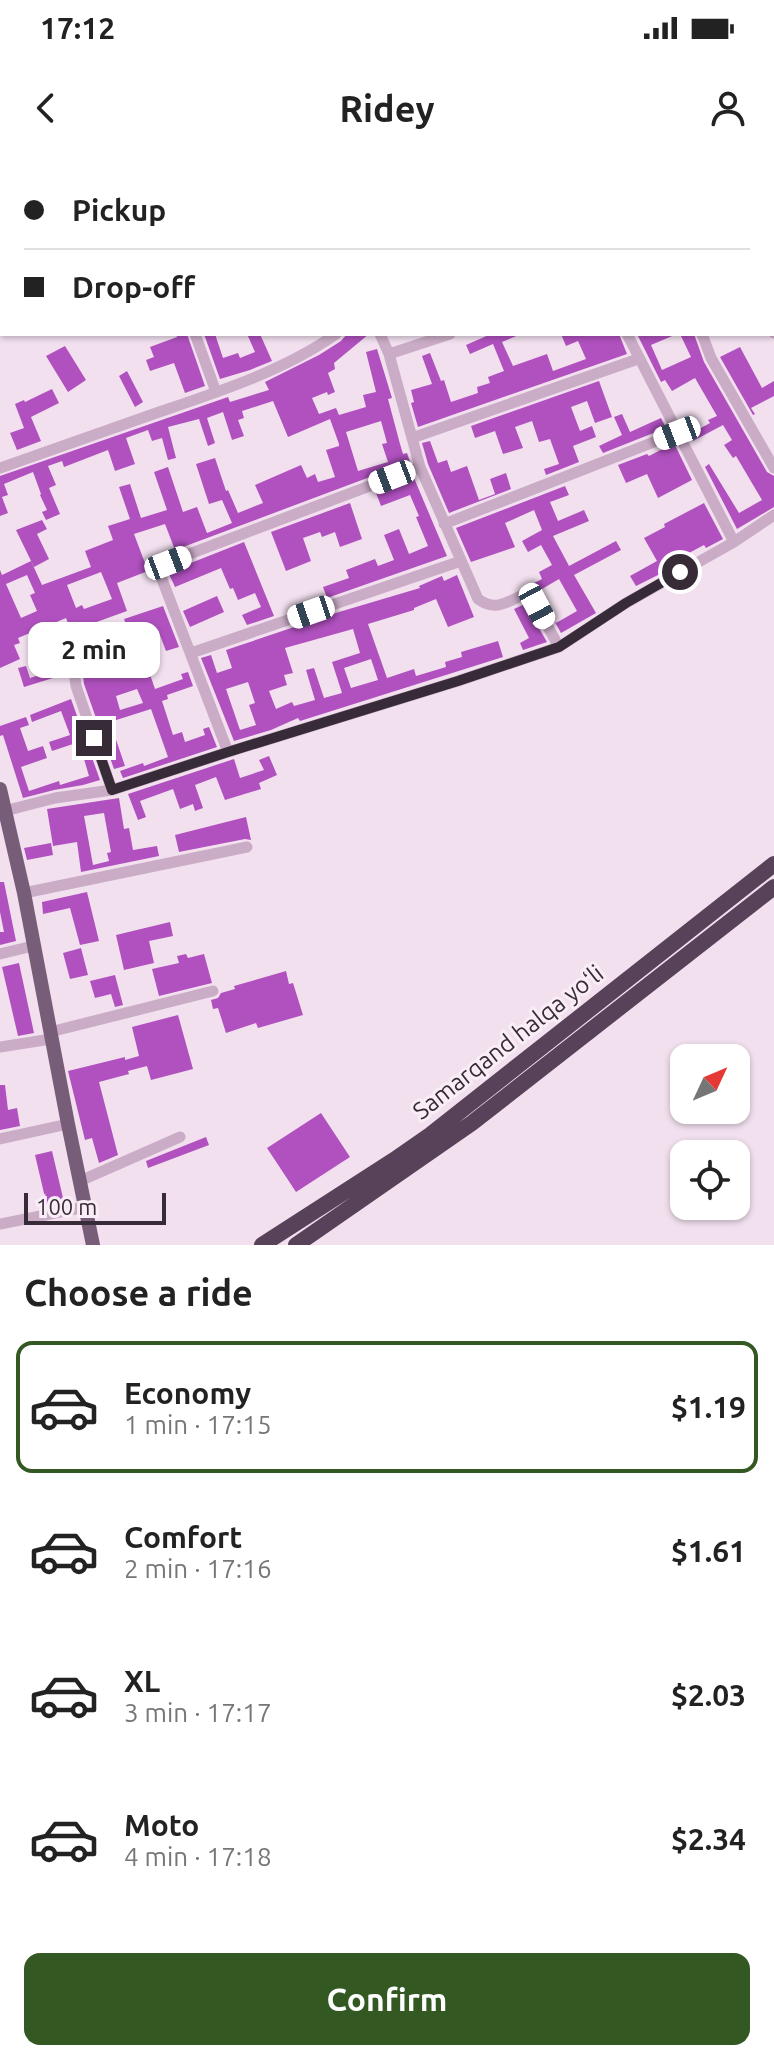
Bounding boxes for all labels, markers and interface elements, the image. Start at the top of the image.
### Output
text: 17:12 [40,11,115,45]
icon: back [24,86,68,130]
icon: person [706,86,750,130]
text: Ridey [339,88,435,129]
text: Pickup [72,193,166,227]
text: Drop-off [72,270,195,304]
car [650,413,704,453]
car [365,457,419,497]
car [141,543,195,583]
route start [662,554,698,590]
car [515,579,559,633]
car [284,593,338,631]
callout: 2 min [28,622,160,678]
text: 2 min [61,635,127,664]
route end [76,720,112,756]
street label: Samarqand halqa yoʻli [408,959,608,1125]
north arrow [670,1044,750,1124]
map controls [670,1044,750,1220]
button: locate [670,1140,750,1220]
scale bar [24,1189,166,1225]
text: 100 m [36,1194,97,1219]
text: Choose a ride [24,1272,253,1313]
icon: car [28,1371,100,1443]
text: Economy [124,1376,251,1410]
text: $1.19 [671,1390,746,1424]
text: 1 min · 17:15 [124,1410,272,1439]
icon: car [28,1515,100,1587]
text: Comfort [124,1520,242,1554]
text: $1.61 [671,1534,746,1568]
text: 2 min · 17:16 [124,1554,272,1583]
icon: car [28,1659,100,1731]
text: XL [124,1664,160,1698]
text: $2.03 [671,1678,746,1712]
text: 3 min · 17:17 [124,1698,272,1727]
icon: car [28,1803,100,1875]
text: Moto [124,1808,199,1842]
text: $2.34 [671,1822,746,1856]
text: 4 min · 17:18 [124,1842,272,1871]
button: Confirm [24,1953,750,2045]

